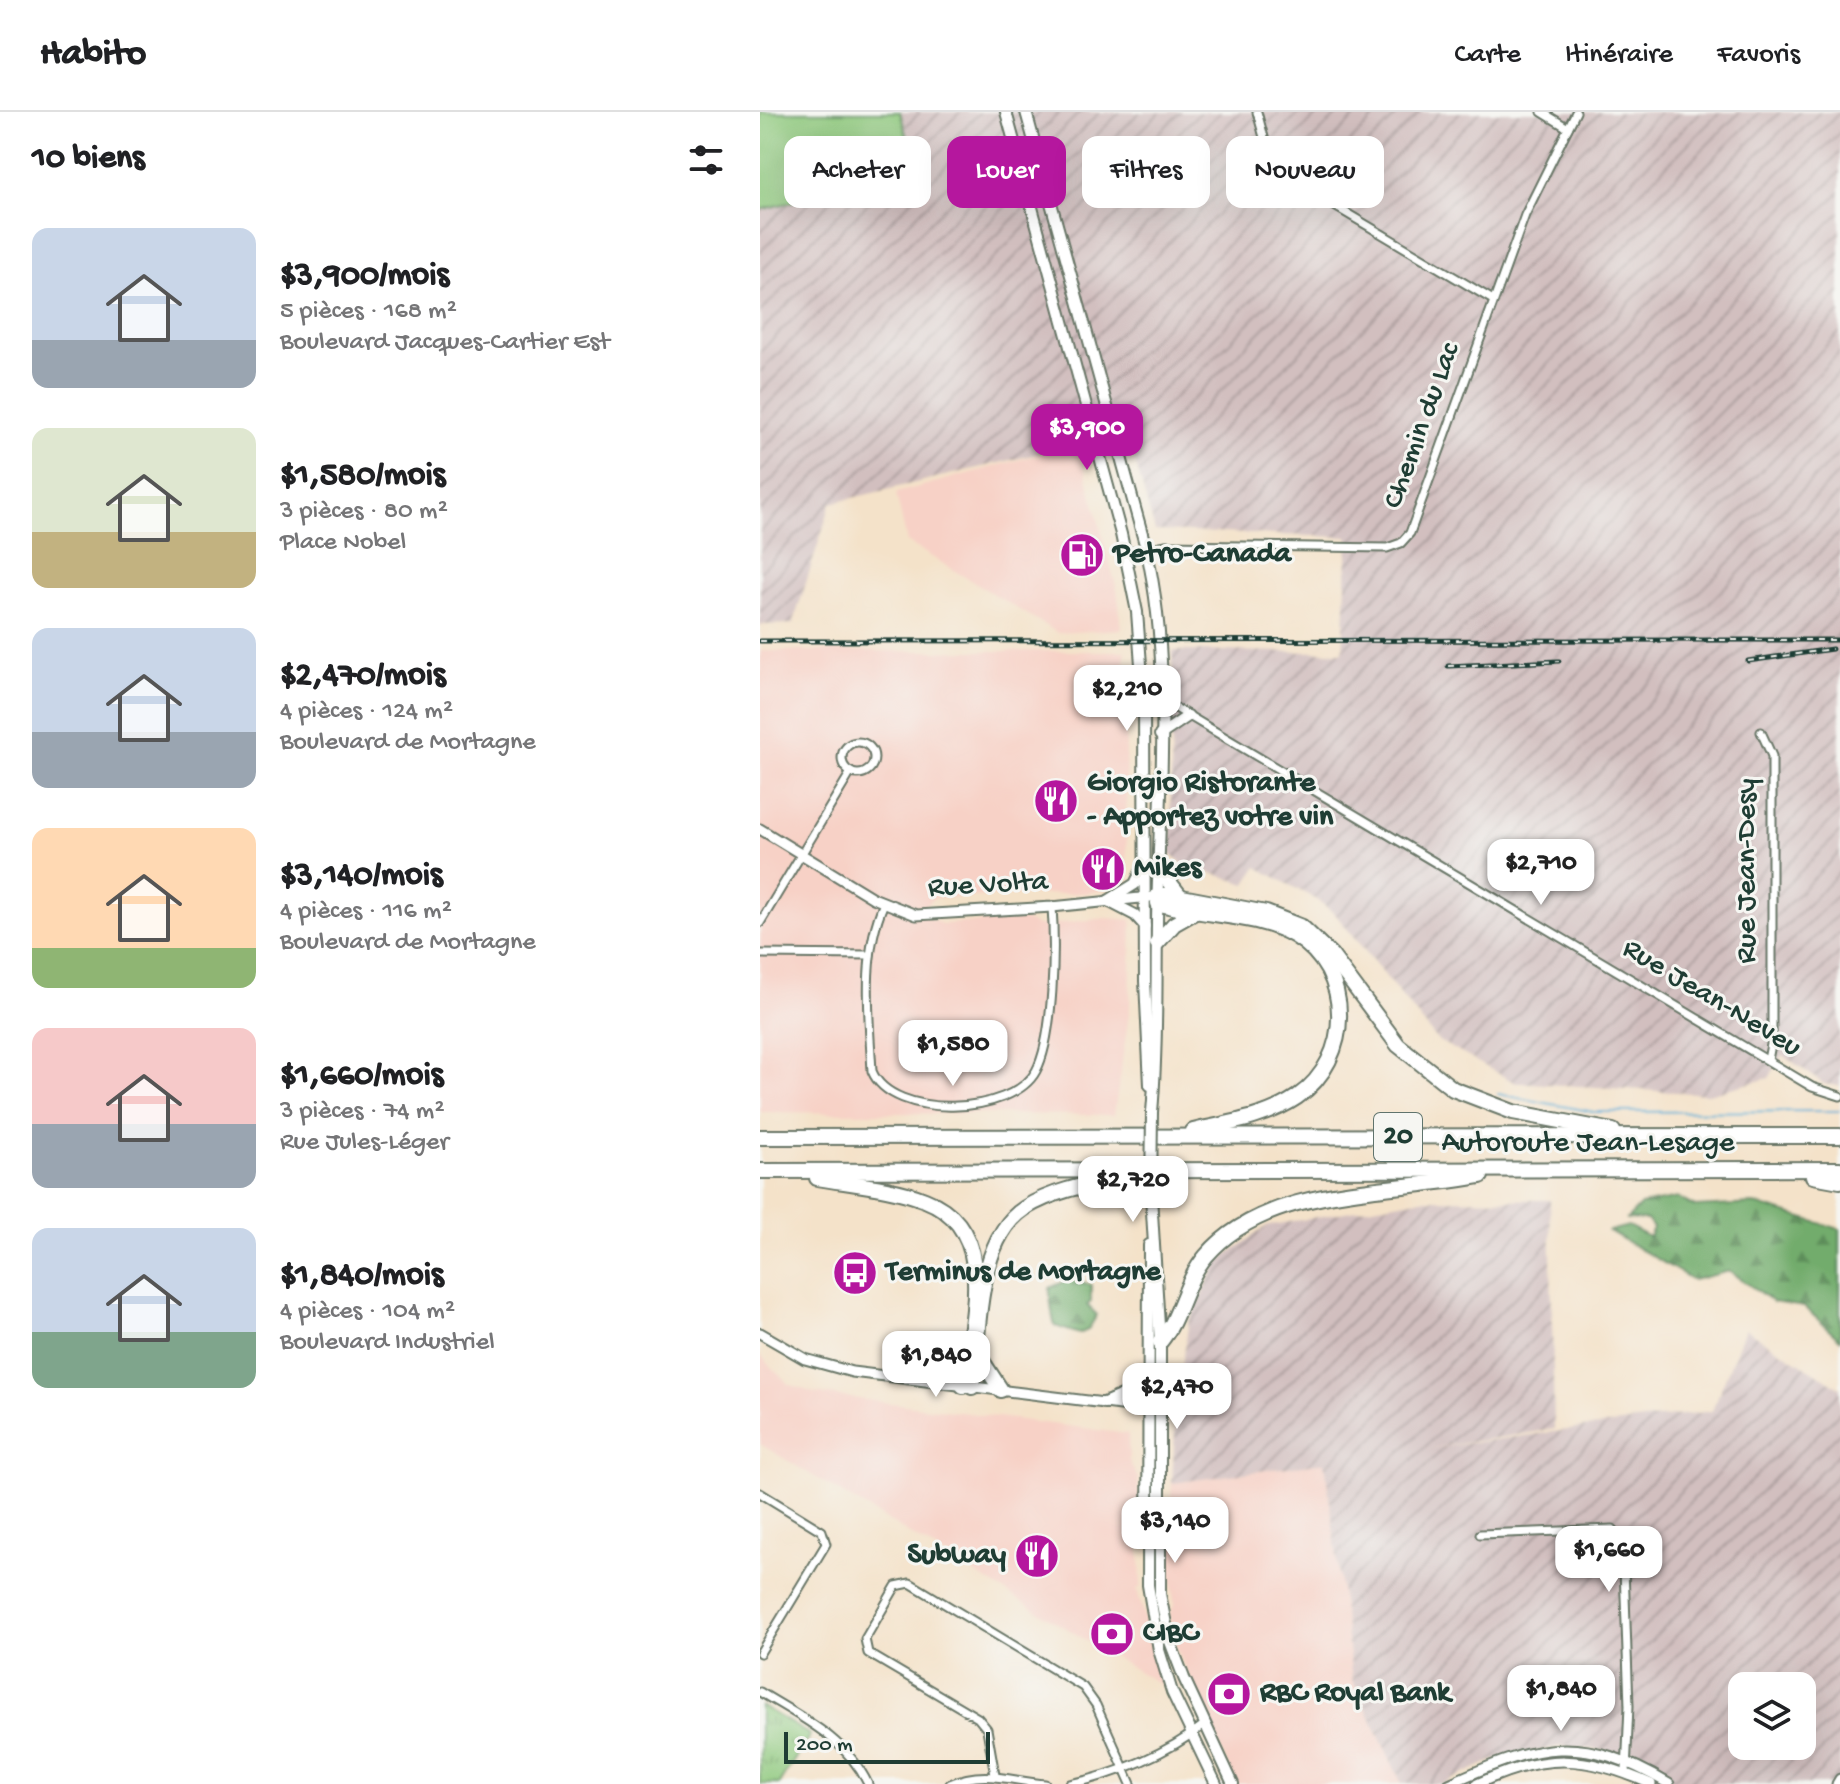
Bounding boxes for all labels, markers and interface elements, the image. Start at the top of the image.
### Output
text: Habito [40,33,146,77]
text: Carte [1455,39,1521,72]
text: Itinéraire [1565,39,1673,72]
text: Favoris [1717,39,1800,72]
chip: Acheter [784,136,931,208]
chip: Louer [947,136,1066,208]
chip: Filtres [1082,136,1210,208]
chip: Nouveau [1226,136,1384,208]
icon: filters [684,138,728,182]
text: 10 biens [32,140,145,180]
text: $3,900/mois [280,257,449,297]
icon: home [96,260,192,356]
text: 5 pièces · 168 m² [280,297,457,328]
text: Boulevard Jacques-Cartier Est [280,328,610,359]
street label: Chemin du Lac [1377,337,1470,514]
pin: $3,900 [1022,404,1152,472]
text: $3,900 [1049,414,1125,445]
text: $1,580/mois [280,457,445,497]
icon: home [96,460,192,556]
text: 3 pièces · 80 m² [280,497,448,528]
text: Place Nobel [280,528,406,559]
fuel station icon: Petro-Canada [1058,531,1106,579]
place label: Petro-Canada [1111,538,1292,573]
text: $2,470/mois [280,657,446,697]
icon: home [96,660,192,756]
pin: $2,210 [1062,665,1192,733]
text: $2,210 [1092,675,1162,706]
text: 4 pièces · 124 m² [280,697,453,728]
text: Boulevard de Mortagne [280,728,536,759]
place label: Giorgio Ristorante - Apportez votre vin [1087,767,1334,836]
restaurant icon: Giorgio Ristorante - Apportez votre vin [1032,777,1080,825]
street label: Rue Jean-Desy [1731,778,1766,963]
pin: $2,710 [1476,839,1606,907]
restaurant icon: Mikes [1079,845,1127,893]
text: $2,710 [1505,849,1577,880]
place label: Mikes [1134,852,1203,887]
text: $3,140/mois [280,857,443,897]
icon: home [96,860,192,956]
street label: Rue Volta [927,865,1050,907]
text: 4 pièces · 116 m² [280,897,452,928]
text: Boulevard de Mortagne [280,928,536,959]
street label: Rue Jean-Neveu [1615,932,1807,1066]
pin: $1,580 [888,1020,1018,1088]
text: $1,580 [916,1030,990,1061]
text: $1,660/mois [280,1057,443,1097]
icon: home [96,1060,192,1156]
text: 3 pièces · 74 m² [280,1097,445,1128]
road number: 20 [1374,1113,1422,1161]
street label: Autoroute Jean-Lesage [1441,1127,1735,1162]
text: Rue Jules-Léger [280,1128,449,1159]
pin: $2,720 [1068,1156,1198,1224]
text: $2,720 [1096,1166,1170,1197]
bus stop icon: Terminus de Mortagne [831,1249,879,1297]
place label: Terminus de Mortagne [884,1256,1162,1291]
text: $1,840/mois [280,1257,444,1297]
icon: home [96,1260,192,1356]
text: 4 pièces · 104 m² [280,1297,455,1328]
text: Boulevard Industriel [280,1328,495,1359]
pin: $1,840 [871,1331,1001,1399]
text: $1,840 [900,1341,972,1372]
pin: $2,470 [1112,1363,1242,1431]
text: $2,470 [1140,1373,1214,1404]
pin: $3,140 [1110,1497,1240,1565]
text: $3,140 [1140,1507,1210,1538]
pin: $1,660 [1544,1526,1674,1594]
restaurant icon: Subway [1013,1532,1061,1580]
text: $1,660 [1573,1536,1645,1567]
place label: Subway [908,1539,1006,1574]
bank icon: CIBC [1088,1610,1136,1658]
place label: CIBC [1143,1617,1201,1652]
pin: $1,840 [1496,1665,1626,1733]
bank icon: RBC Royal Bank [1205,1670,1253,1718]
map controls [1728,1672,1816,1760]
button: layers [1728,1672,1816,1760]
text: $1,840 [1525,1675,1597,1706]
place label: RBC Royal Bank [1259,1677,1454,1712]
scale bar [784,1728,990,1764]
text: 200 m [796,1733,853,1759]

